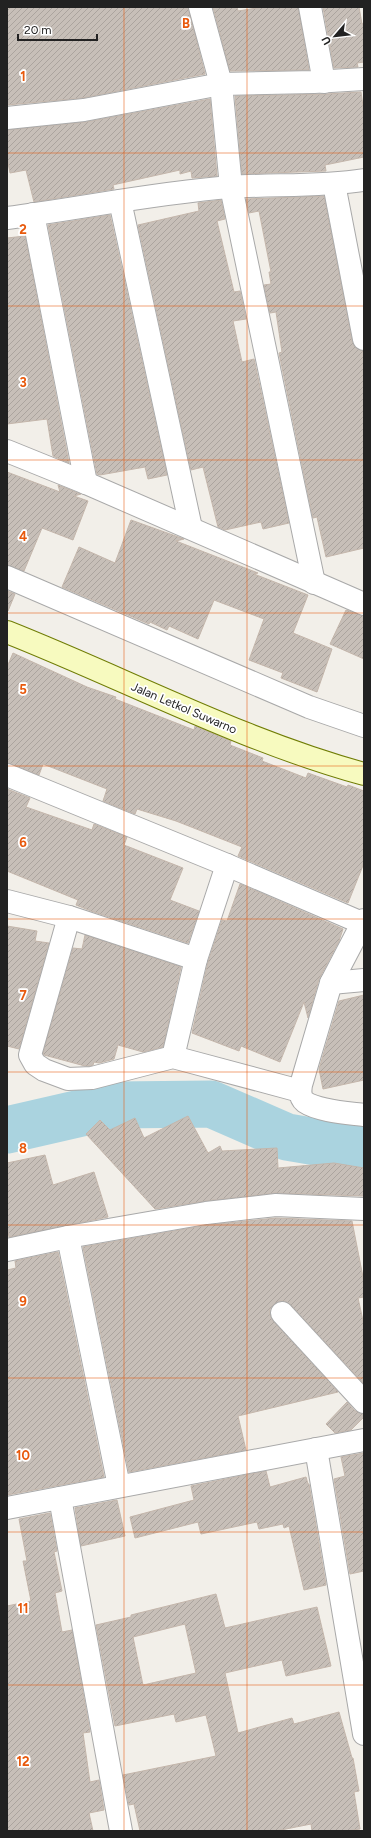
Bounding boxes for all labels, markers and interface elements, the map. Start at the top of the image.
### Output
scale bar [18,16,97,42]
text: B [182,16,190,31]
north arrow [315,16,355,56]
text: 20 m [24,23,52,37]
text: U [319,34,334,47]
text: 1 [20,69,26,84]
text: 2 [19,222,27,237]
text: 3 [19,375,27,390]
text: 4 [19,529,27,544]
street label: Jalan Letkol Suwarno [129,679,239,737]
text: 5 [19,682,27,697]
text: 6 [19,835,27,850]
text: 7 [19,988,27,1003]
text: 8 [19,1141,27,1156]
text: 9 [19,1294,27,1309]
text: 10 [16,1448,30,1463]
text: 11 [18,1601,28,1616]
text: 12 [16,1754,30,1769]

